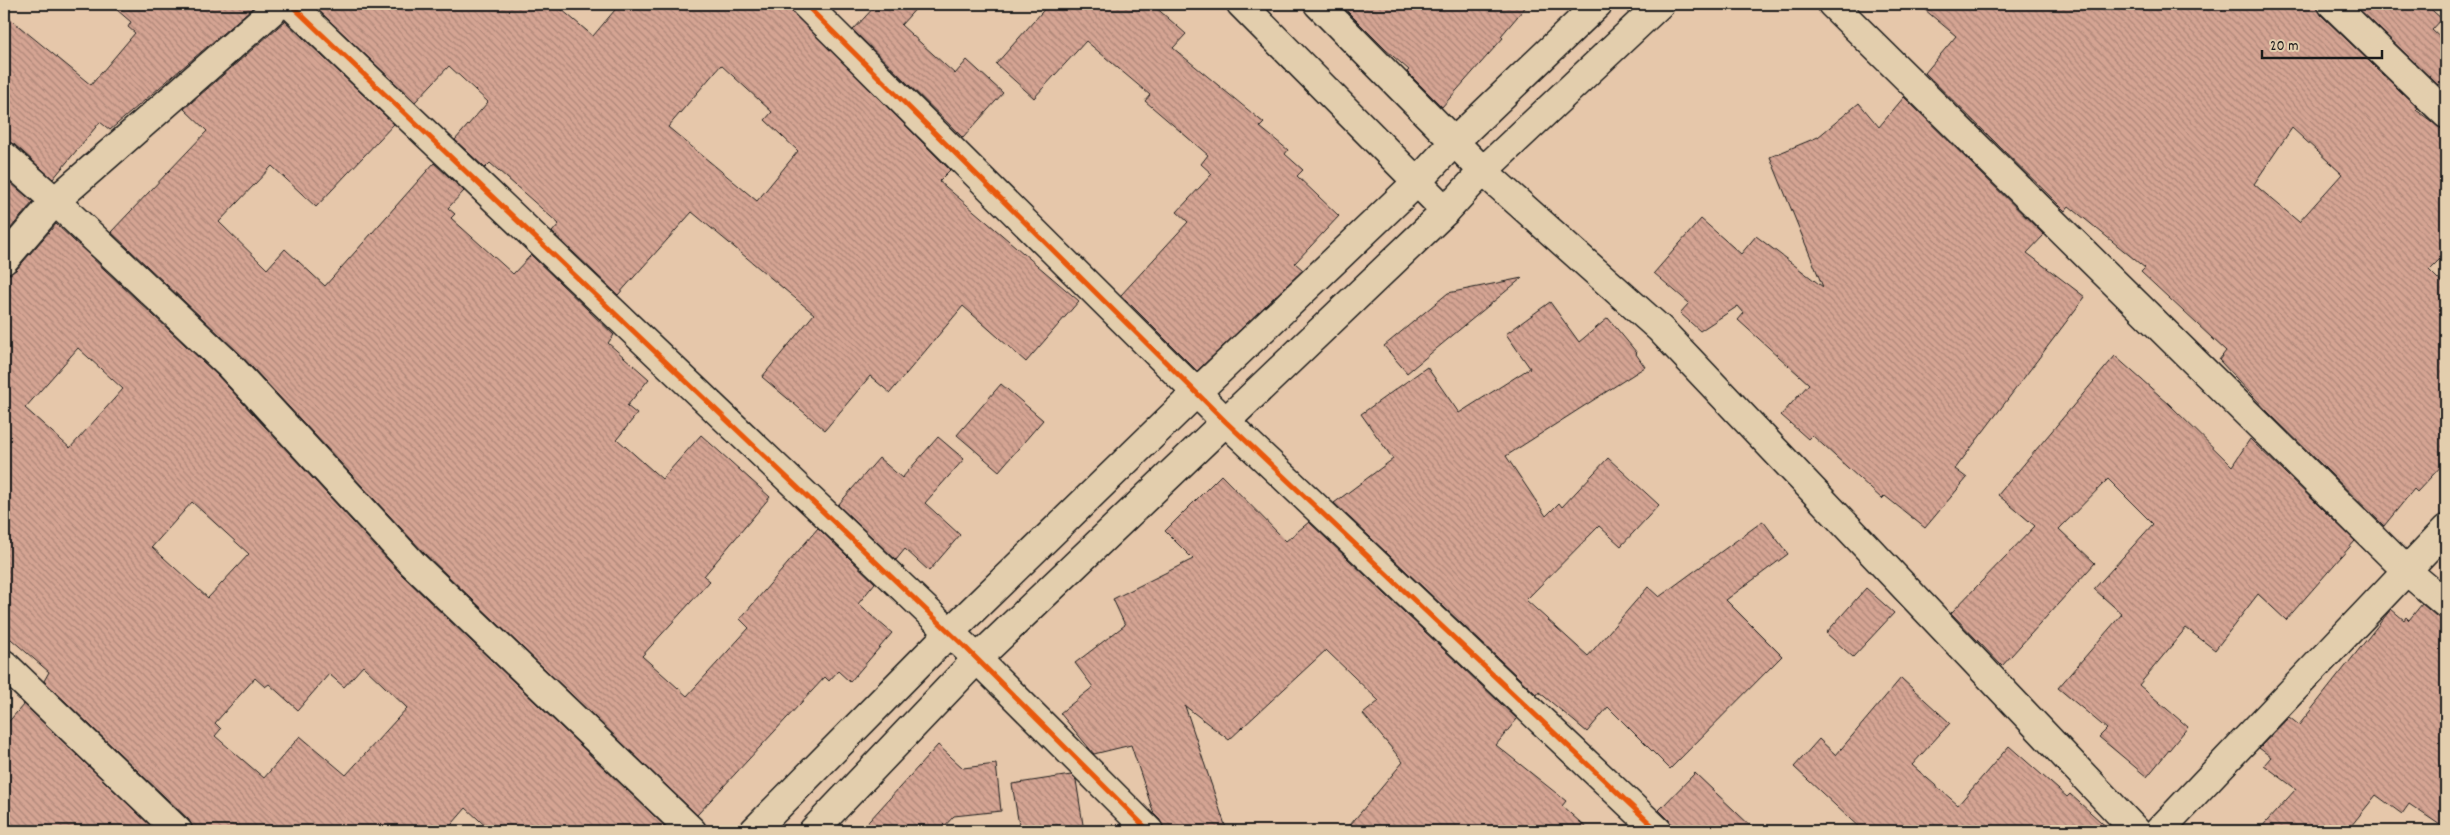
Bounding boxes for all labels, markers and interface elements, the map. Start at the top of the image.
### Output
scale bar [2262,28,2382,60]
text: 20 m [2270,36,2298,58]

